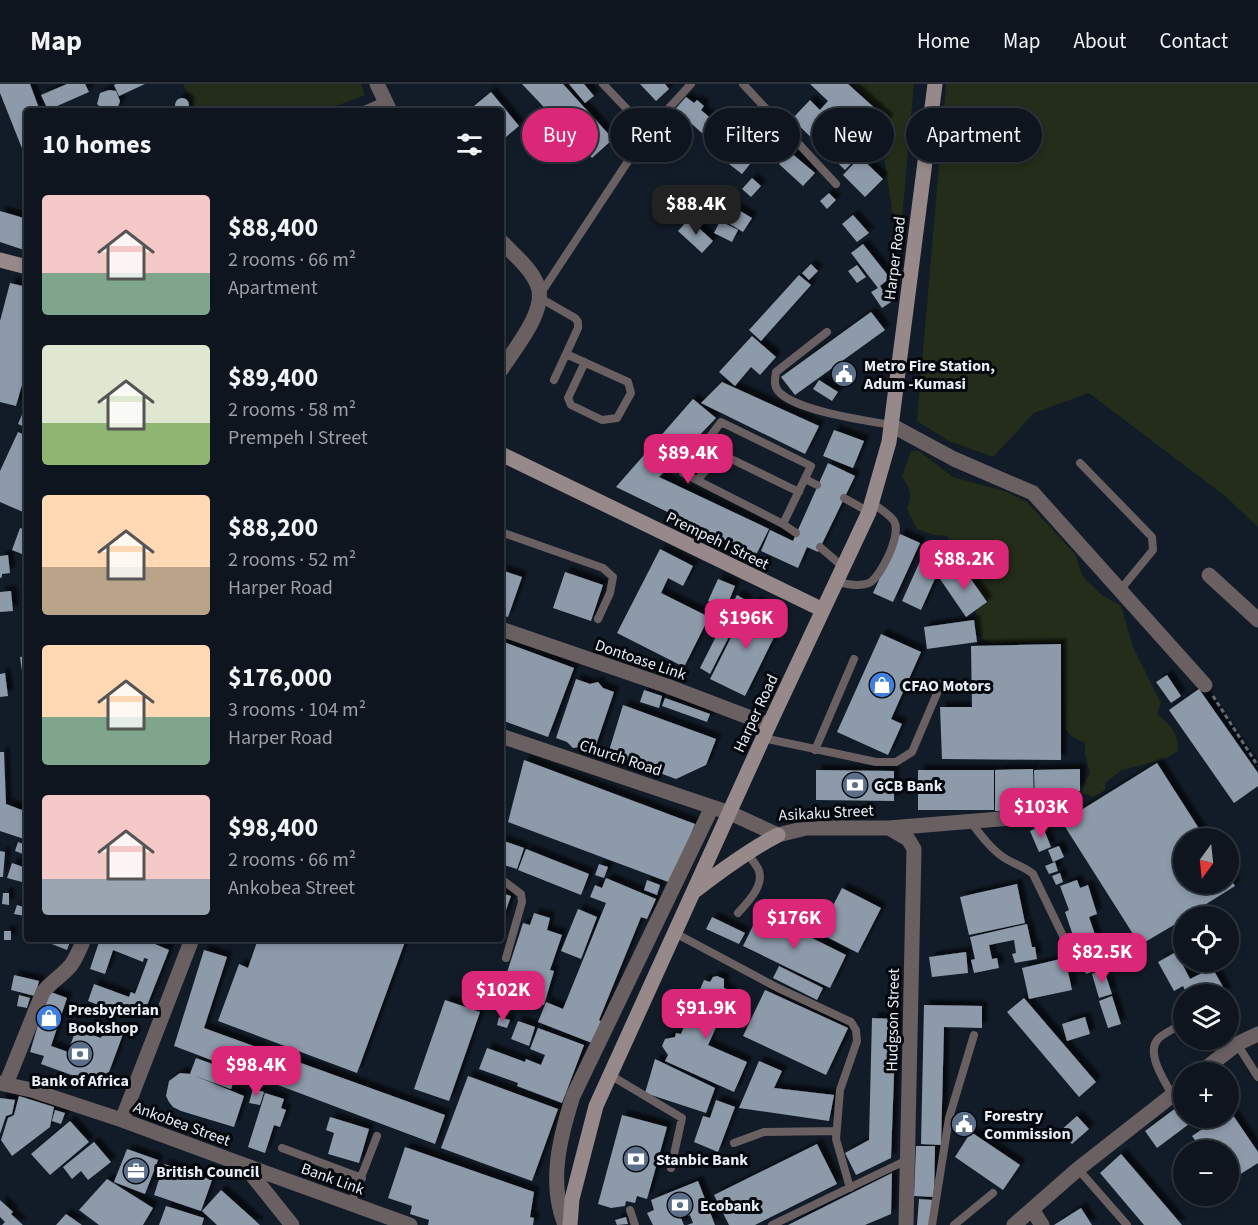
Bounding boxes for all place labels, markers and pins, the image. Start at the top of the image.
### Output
pin: $88.4K [647,185,745,236]
place label: Metro Fire Station, Adum -Kumasi [863,355,995,395]
public building icon: Metro Fire Station, Adum -Kumasi [829,359,859,389]
pin: $89.4K [639,434,737,485]
pin: $88.2K [915,540,1013,591]
pin: $196K [704,599,788,650]
shop icon: CFAO Motors [867,670,897,700]
place label: CFAO Motors [902,675,991,697]
bank icon: GCB Bank [840,770,870,800]
place label: GCB Bank [874,775,943,797]
pin: $103K [999,788,1083,839]
pin: $176K [752,899,836,950]
pin: $82.5K [1053,933,1151,984]
pin: $102K [461,971,545,1022]
pin: $91.9K [657,989,755,1040]
place label: Presbyterian Bookshop [68,999,159,1039]
shop icon: Presbyterian Bookshop [34,1003,64,1033]
bank icon: Bank of Africa [65,1039,95,1069]
pin: $98.4K [207,1046,305,1097]
place label: Bank of Africa [31,1070,129,1092]
place label: Forestry Commission [984,1105,1071,1145]
public building icon: Forestry Commission [949,1109,979,1139]
bank icon: Stanbic Bank [621,1144,651,1174]
place label: Stanbic Bank [656,1149,748,1171]
office icon: British Council [121,1156,151,1186]
place label: British Council [156,1161,260,1183]
bank icon: Ecobank [665,1190,695,1220]
place label: Ecobank [700,1195,760,1217]

